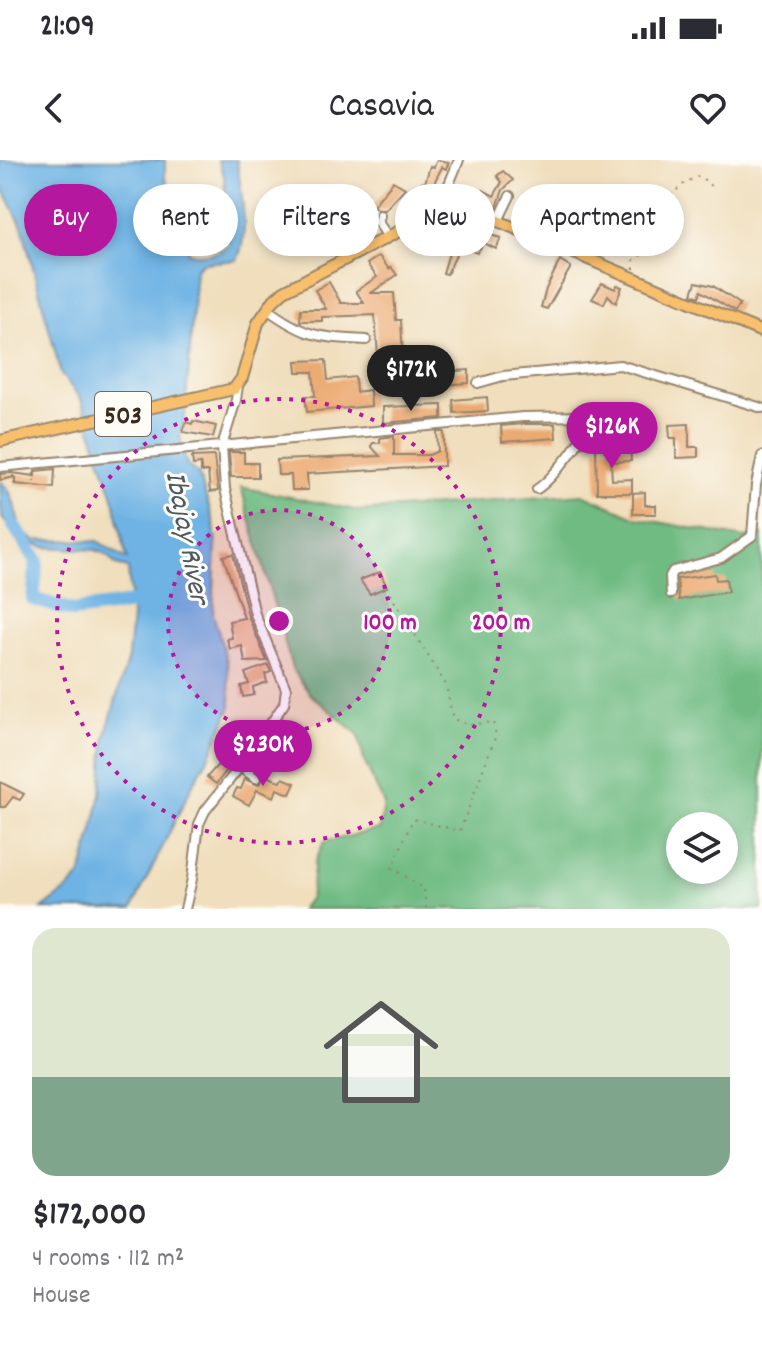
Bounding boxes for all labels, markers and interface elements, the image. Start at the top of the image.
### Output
text: 21:09 [40,7,95,50]
text: Casavia [328,82,434,134]
icon: back [32,86,76,130]
icon: heart [686,86,730,130]
chip: Buy [24,184,117,256]
chip: Rent [133,184,238,256]
chip: Filters [254,184,379,256]
chip: New [395,184,495,256]
chip: Apartment [511,184,684,256]
pin: $172K [355,345,467,413]
text: $172K [385,352,437,389]
road number: 503 [95,392,151,436]
pin: $126K [556,402,668,470]
text: $126K [585,409,640,446]
water label: Ibajay River [151,468,219,611]
centre of rings [265,607,293,635]
text: 100 m [363,607,417,641]
text: 200 m [472,607,530,641]
pin: $230K [207,720,319,788]
text: $230K [232,727,294,764]
map controls [666,812,738,884]
button: layers [666,812,738,884]
icon: home [309,980,453,1124]
text: $172,000 [32,1192,147,1241]
text: 4 rooms · 112 m² [32,1241,184,1278]
text: House [32,1278,90,1315]

